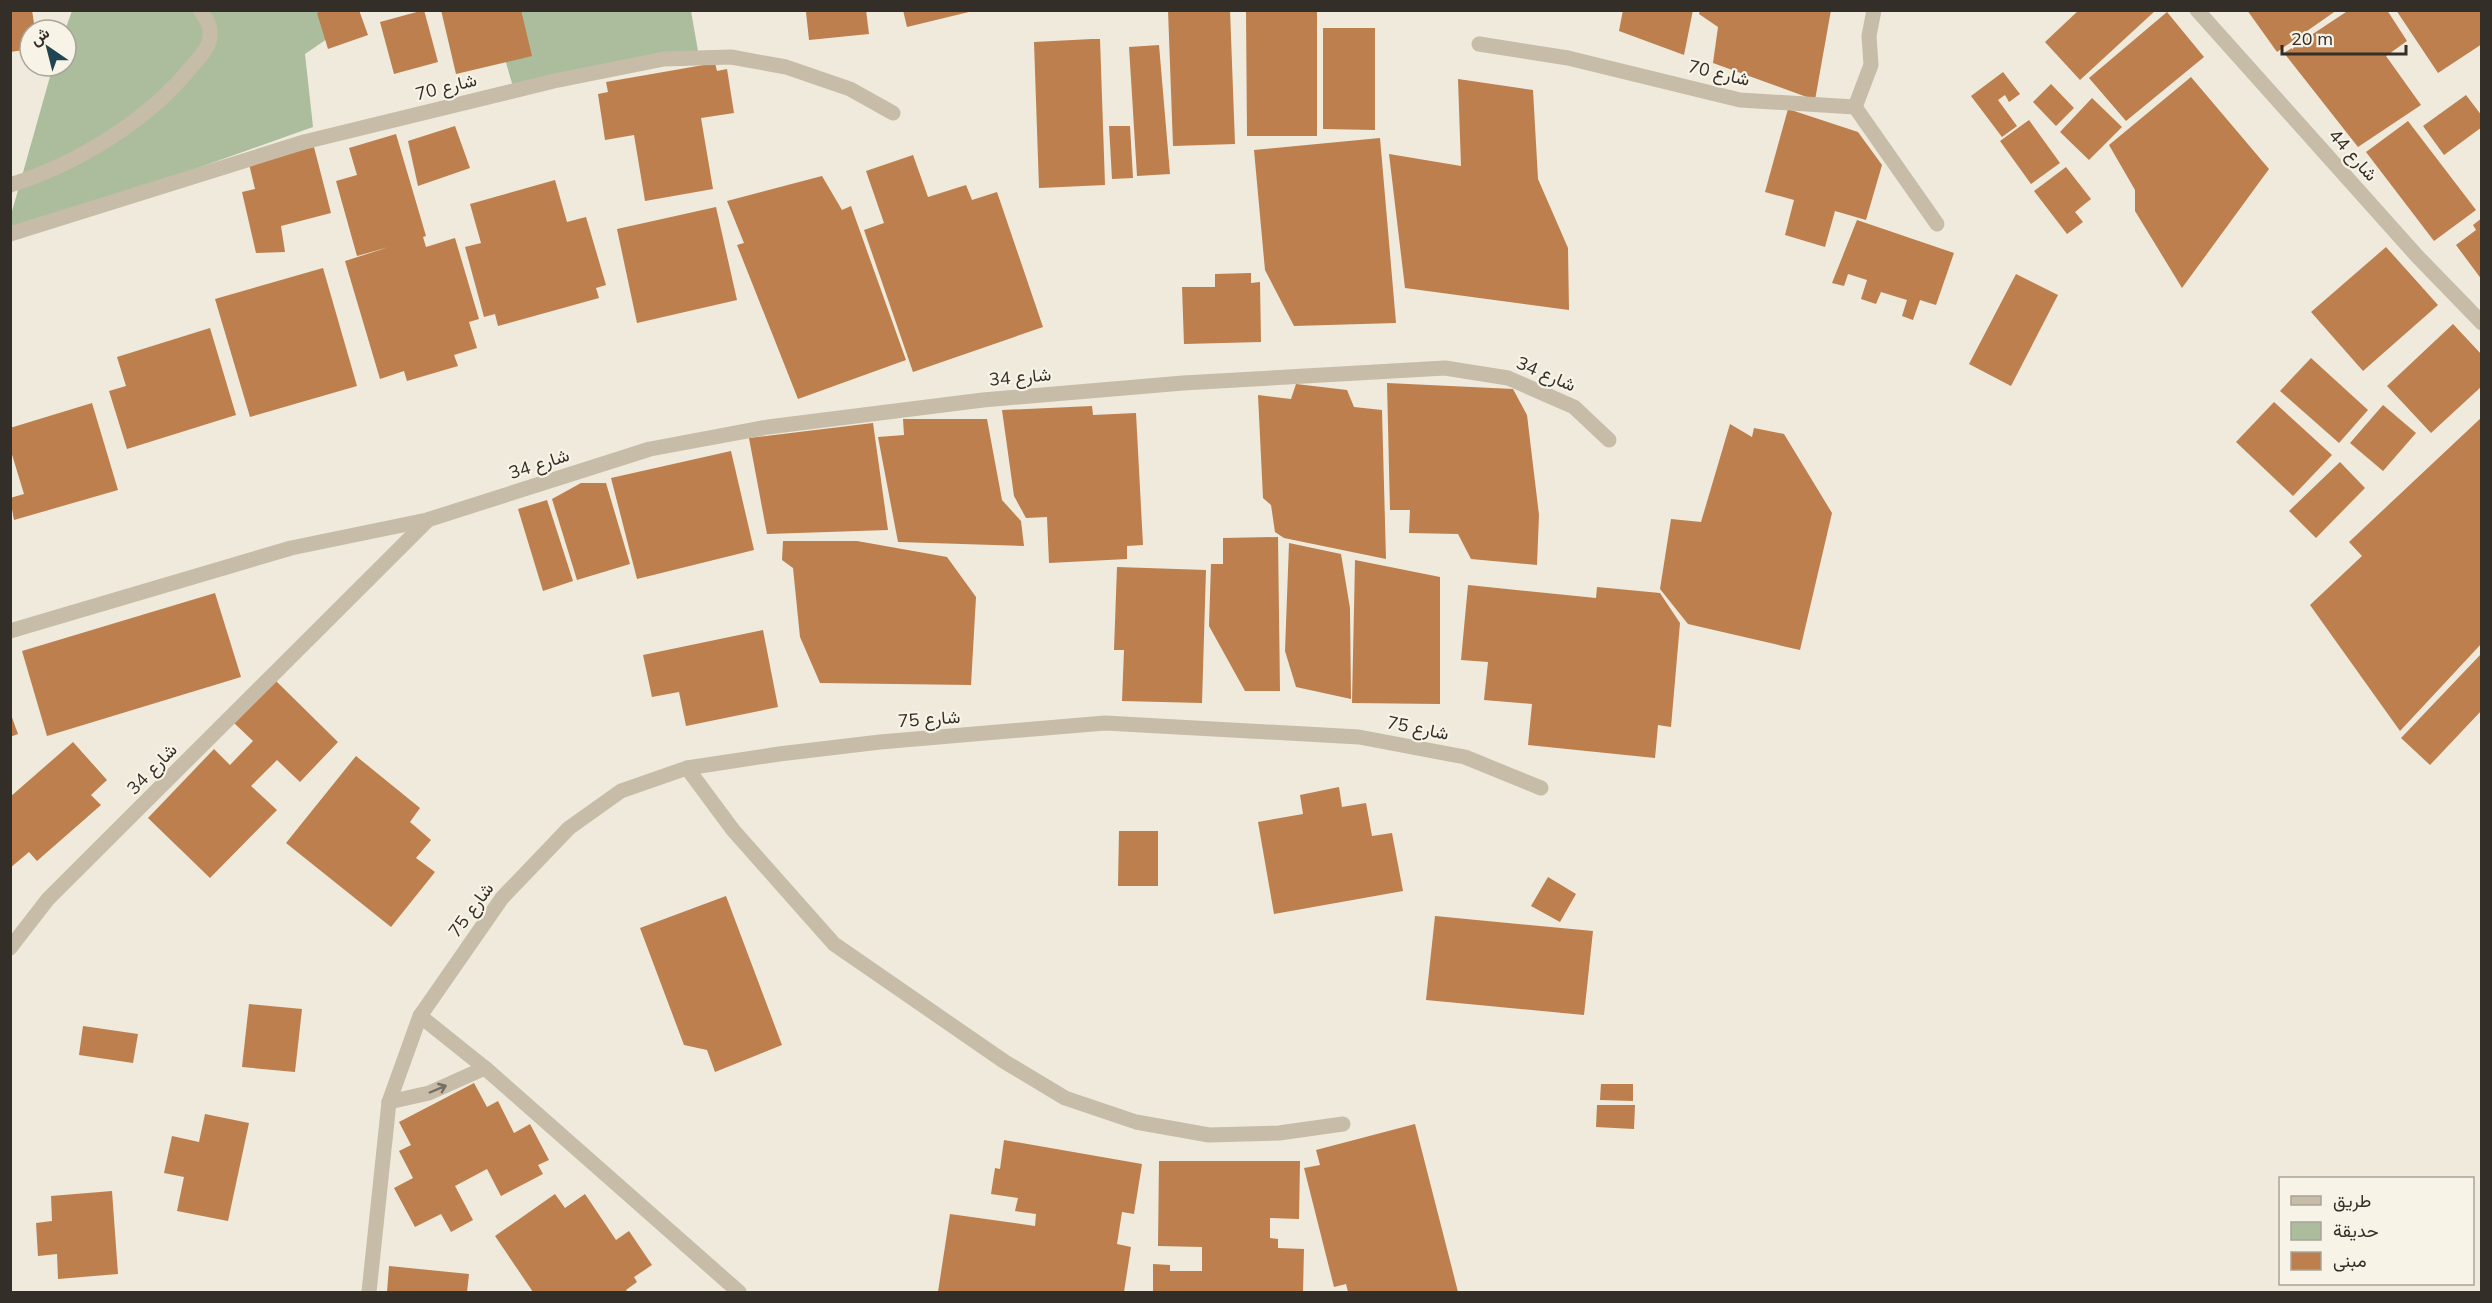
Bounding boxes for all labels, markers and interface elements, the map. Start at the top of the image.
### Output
north arrow [18,18,78,78]
scale bar [2282,18,2406,56]
text: ش [26,22,53,49]
text: 20 m [2291,27,2333,50]
street label: شارع 70 [1686,54,1752,92]
street label: شارع 70 [413,68,479,106]
street label: شارع 44 [2323,124,2383,186]
street label: شارع 34 [1513,351,1579,397]
street label: شارع 34 [988,362,1052,392]
street label: شارع 34 [506,443,572,485]
street label: شارع 75 [897,705,961,733]
street label: شارع 75 [1385,710,1451,746]
street label: شارع 34 [122,738,182,800]
street label: شارع 75 [443,878,499,942]
one-way arrow [428,1083,446,1094]
legend [2279,1177,2474,1285]
text: طريق [2333,1189,2371,1212]
text: حديقة [2333,1219,2379,1242]
text: مبنى [2333,1249,2367,1272]

